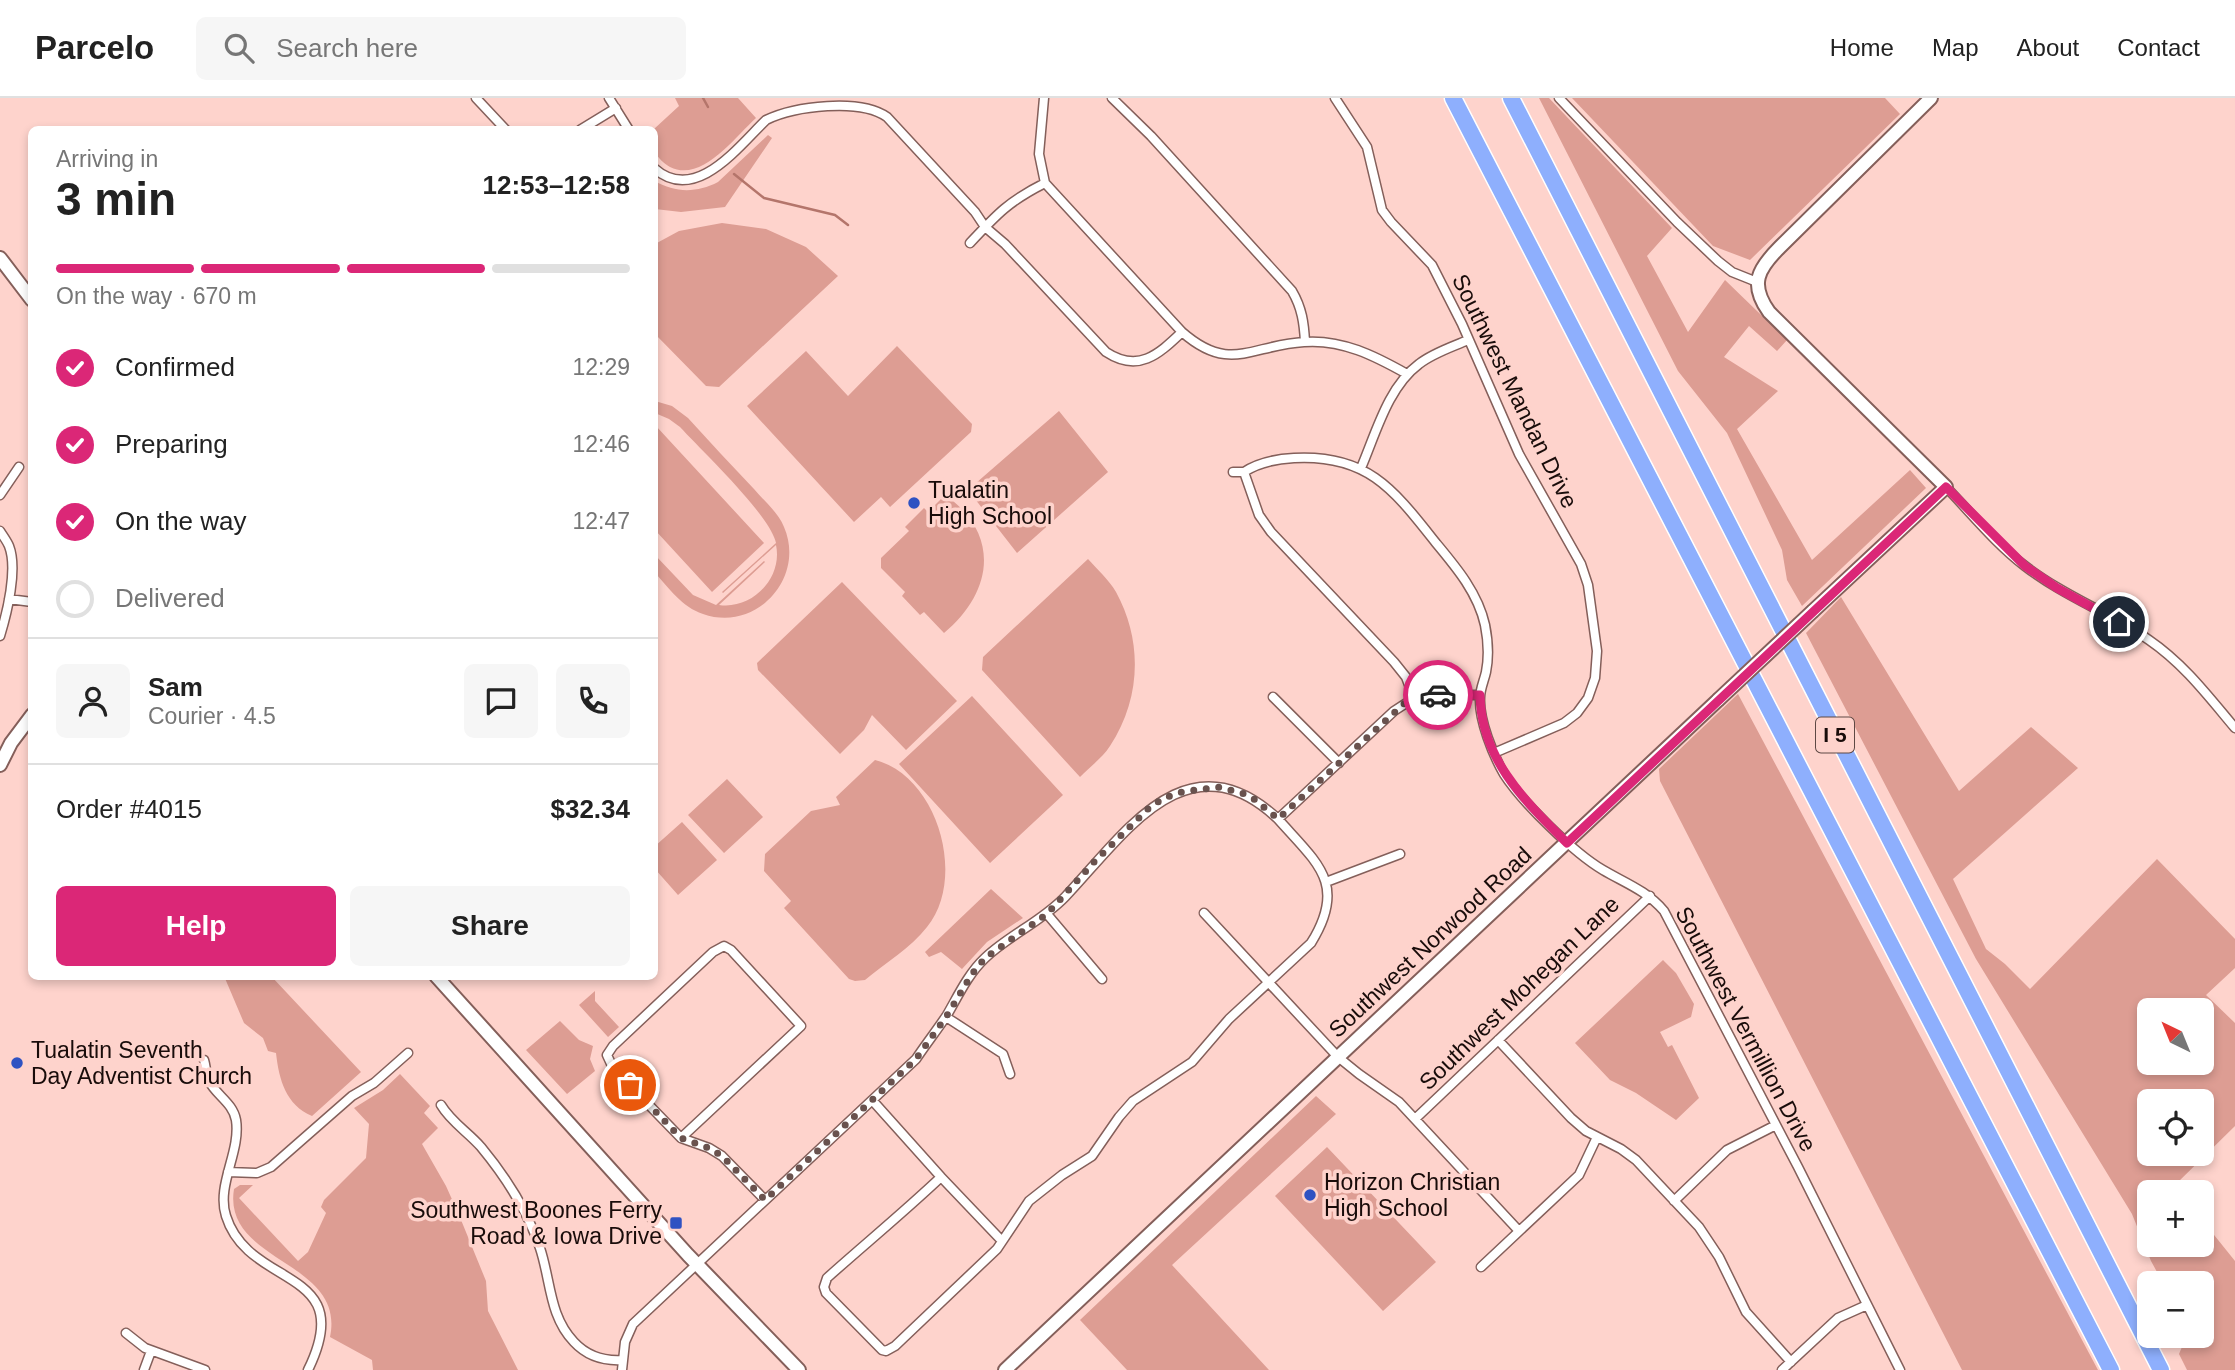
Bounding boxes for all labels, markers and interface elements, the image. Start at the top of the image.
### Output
search box [196,17,686,80]
text: Parcelo [35,29,154,66]
icon: search [220,29,258,67]
text: Search here [276,33,418,63]
text: Home [1830,34,1894,61]
text: Map [1932,34,1979,61]
text: About [2017,34,2079,61]
text: Contact [2117,34,2200,61]
text: Arriving in [56,146,158,172]
text: 12:53–12:58 [483,170,630,200]
text: 3 min [56,173,176,225]
street label: Southwest Mandan Drive [1447,270,1583,512]
text: On the way · 670 m [56,283,257,309]
icon: check [56,349,94,387]
text: Confirmed [115,352,235,382]
text: 12:29 [572,354,630,380]
icon: check [56,426,94,464]
text: Preparing [115,429,228,459]
text: 12:46 [572,431,630,457]
place label: Tualatin High School [928,477,1052,529]
marker: Tualatin High School [906,495,922,511]
icon: check [56,503,94,541]
text: On the way [115,506,247,536]
text: 12:47 [572,508,630,534]
text: Delivered [115,583,225,613]
pin [2089,592,2149,652]
icon: home [2100,603,2138,641]
courier [1403,660,1473,730]
button: person [56,664,130,738]
button: chat [464,664,538,738]
button: phone [556,664,630,738]
text: Sam [148,672,203,702]
icon: car [1419,676,1457,714]
text: Courier · 4.5 [148,703,276,729]
road number: I 5 [1816,718,1854,752]
text: Order #4015 [56,794,202,824]
text: $32.34 [550,794,630,824]
street label: Southwest Norwood Road [1323,841,1537,1043]
button: Help [56,886,336,966]
button: Share [350,886,630,966]
street label: Southwest Mohegan Lane [1414,891,1624,1095]
street label: Southwest Vermillion Drive [1670,902,1822,1156]
north arrow [2137,998,2214,1074]
map controls [2137,998,2214,1348]
place label: Tualatin Seventh Day Adventist Church [31,1037,252,1089]
marker: Tualatin Seventh Day Adventist Church [9,1055,25,1071]
pin [600,1055,660,1115]
icon: bag [611,1066,649,1104]
button: locate [2137,1089,2214,1166]
place label: Horizon Christian High School [1324,1169,1500,1221]
button: + [2137,1180,2214,1257]
marker: Horizon Christian High School [1302,1187,1318,1203]
place label: Southwest Boones Ferry Road & Iowa Drive [410,1197,662,1249]
marker: Southwest Boones Ferry Road & Iowa Drive [668,1215,684,1231]
button: − [2137,1271,2214,1348]

